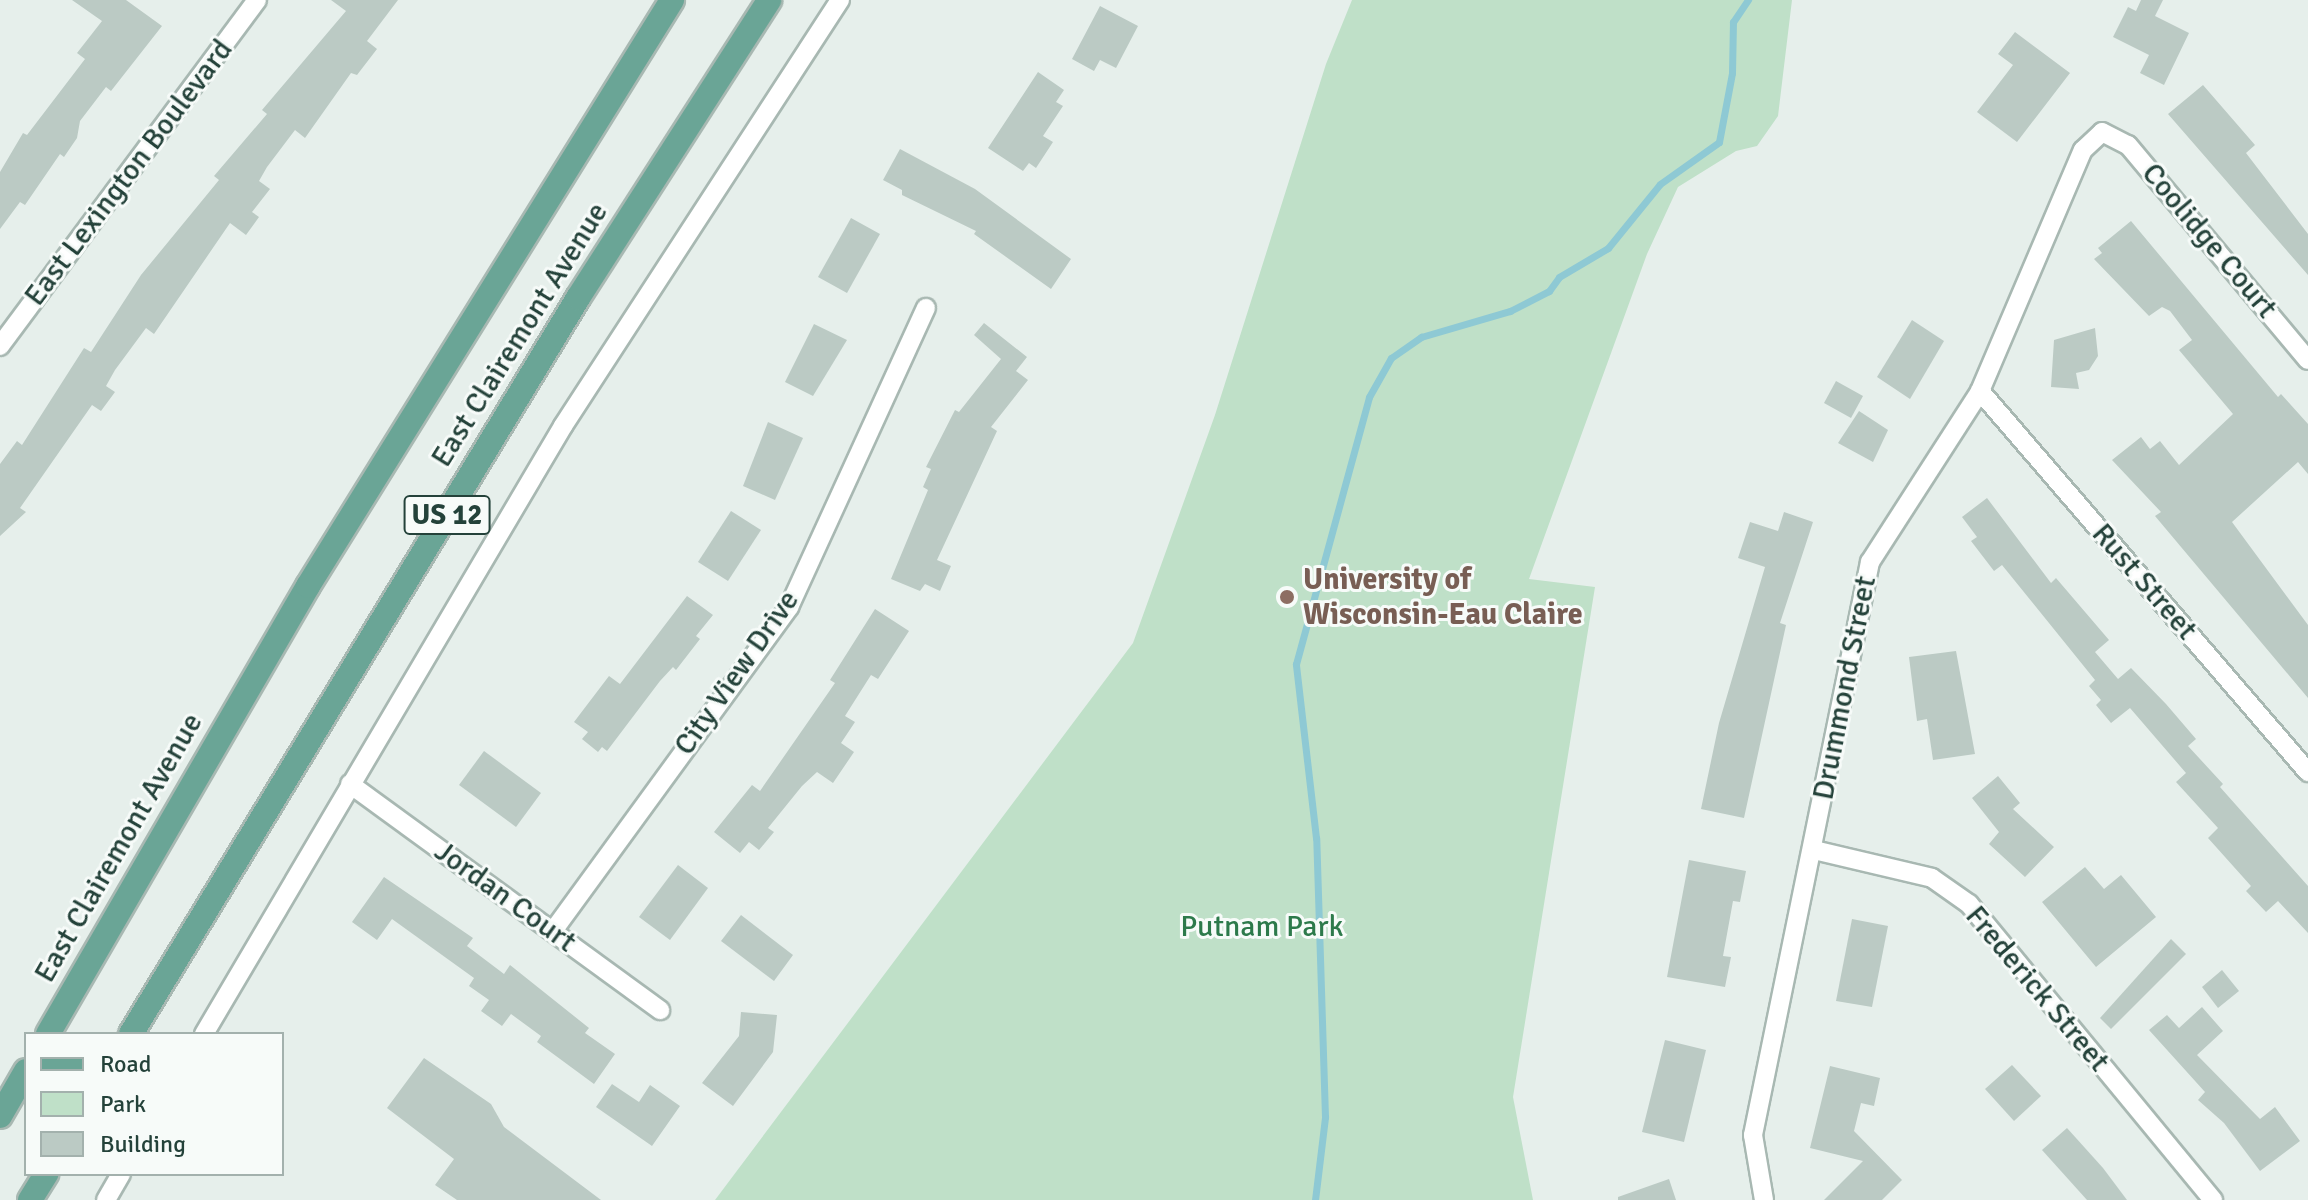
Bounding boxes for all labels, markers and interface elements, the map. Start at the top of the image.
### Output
street label: East Lexington Boulevard [17,33,241,313]
street label: Coolidge Court [2134,156,2284,326]
street label: East Clairemont Avenue [424,196,616,474]
road number: US 12 [403,491,491,539]
street label: Rust Street [2084,517,2204,647]
place label: University of Wisconsin-Eau Claire [1303,562,1583,632]
street label: Drummond Street [1806,573,1884,803]
street label: City View Drive [667,584,807,762]
marker: University of Wisconsin-Eau Claire [1278,588,1296,606]
street label: East Clairemont Avenue [27,707,211,989]
street label: Jordan Court [427,834,583,960]
street label: Frederick Street [1957,899,2117,1079]
park label: Putnam Park [1180,909,1344,945]
legend [24,1032,284,1176]
text: Road [100,1049,151,1079]
text: Park [100,1089,146,1119]
text: Building [100,1129,186,1159]

